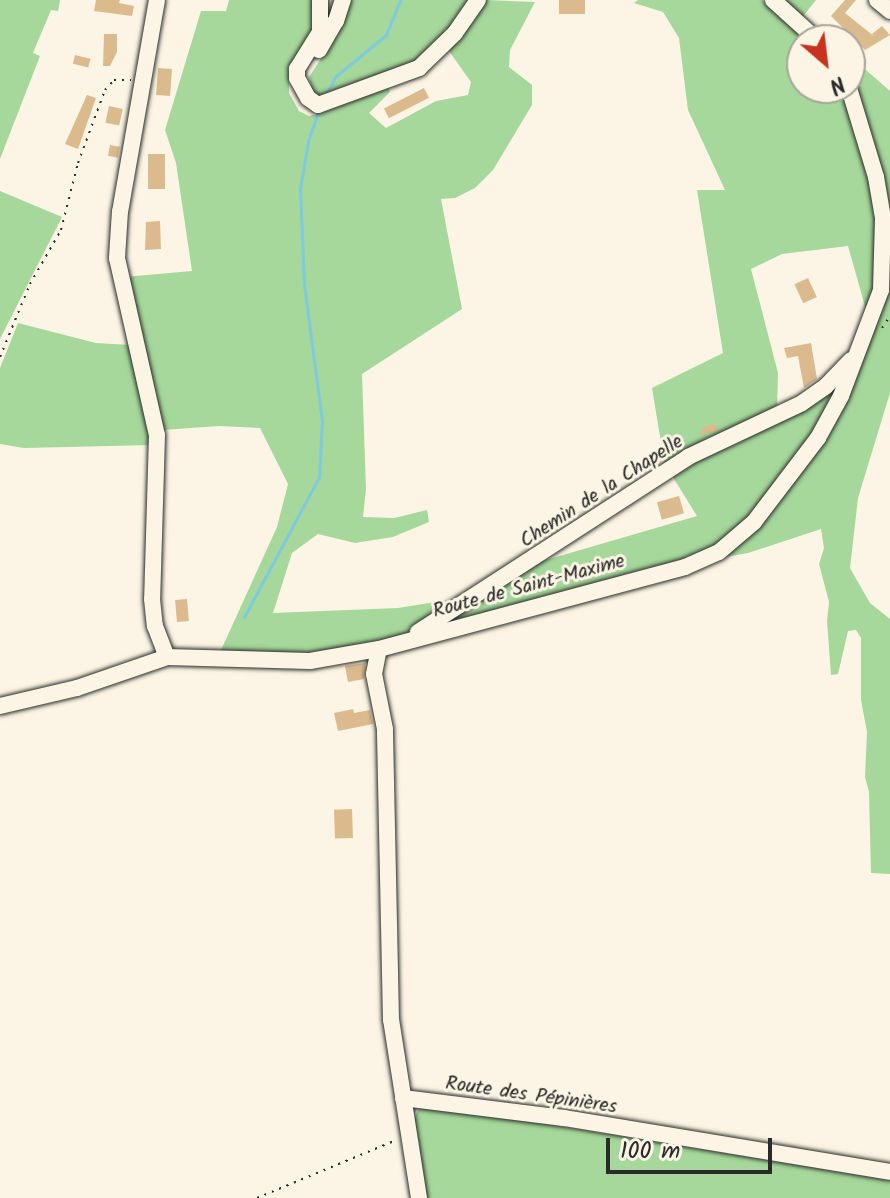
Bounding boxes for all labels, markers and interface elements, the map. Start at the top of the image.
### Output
north arrow [786,24,866,104]
text: N [822,65,851,103]
street label: Chemin de la Chapelle [516,430,688,554]
street label: Route de Saint-Maxime [430,550,628,624]
street label: Route des Pépinières [444,1072,618,1120]
scale bar [610,1122,776,1172]
text: 100 m [620,1132,680,1171]

